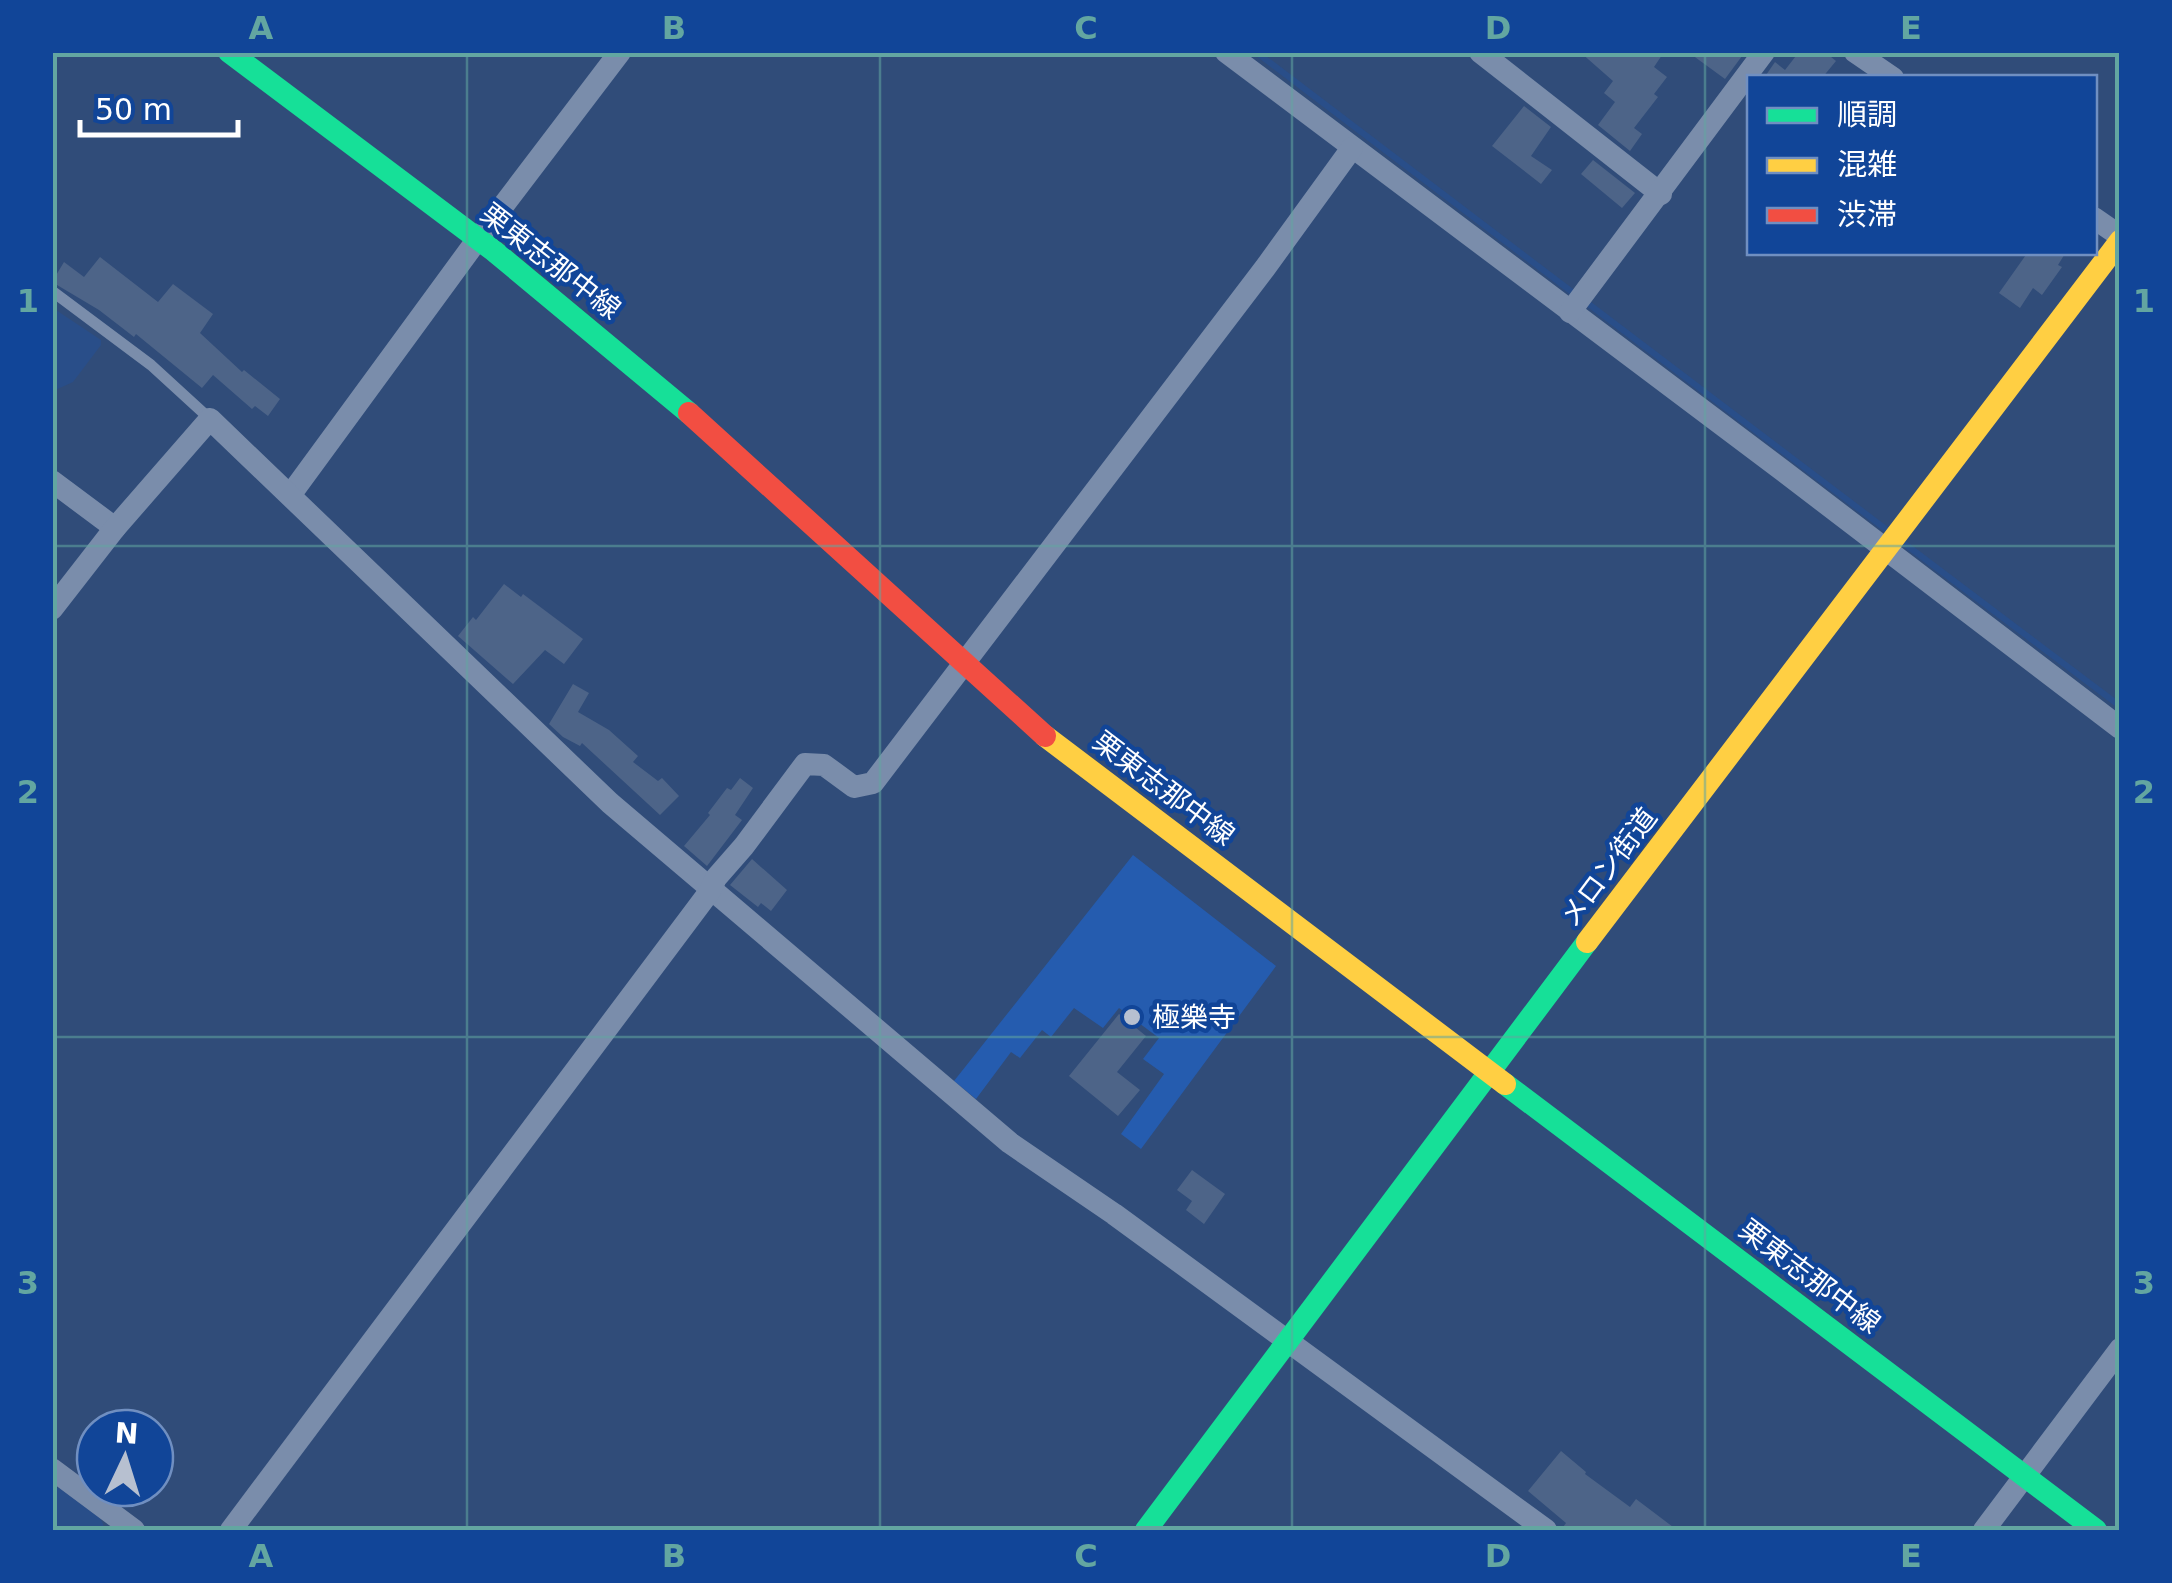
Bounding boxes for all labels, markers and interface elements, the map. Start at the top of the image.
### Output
text: A [249,9,274,47]
text: B [662,9,686,47]
text: C [1074,9,1098,47]
text: D [1485,9,1511,47]
text: E [1900,9,1922,47]
scale bar [80,75,238,137]
legend [1747,75,2097,255]
text: 50 m [95,92,172,127]
text: 順調 [1837,97,1897,132]
text: 混雑 [1837,147,1897,182]
street label: 栗東志那中線 [474,197,627,326]
text: 渋滞 [1837,197,1897,232]
text: 1 [17,282,39,320]
text: 1 [2133,282,2155,320]
street label: 栗東志那中線 [1087,725,1241,852]
text: 2 [17,773,39,811]
text: 2 [2133,773,2155,811]
street label: メロン街道 [1553,801,1664,933]
place label: 極樂寺 [1152,1001,1236,1034]
marker: 極樂寺 [1121,1006,1143,1028]
street label: 栗東志那中線 [1733,1213,1887,1340]
text: 3 [17,1264,39,1302]
text: 3 [2133,1264,2155,1302]
north arrow [75,1408,175,1508]
text: N [114,1416,140,1451]
text: A [249,1537,274,1575]
text: B [662,1537,686,1575]
text: C [1074,1537,1098,1575]
text: D [1485,1537,1511,1575]
text: E [1900,1537,1922,1575]

